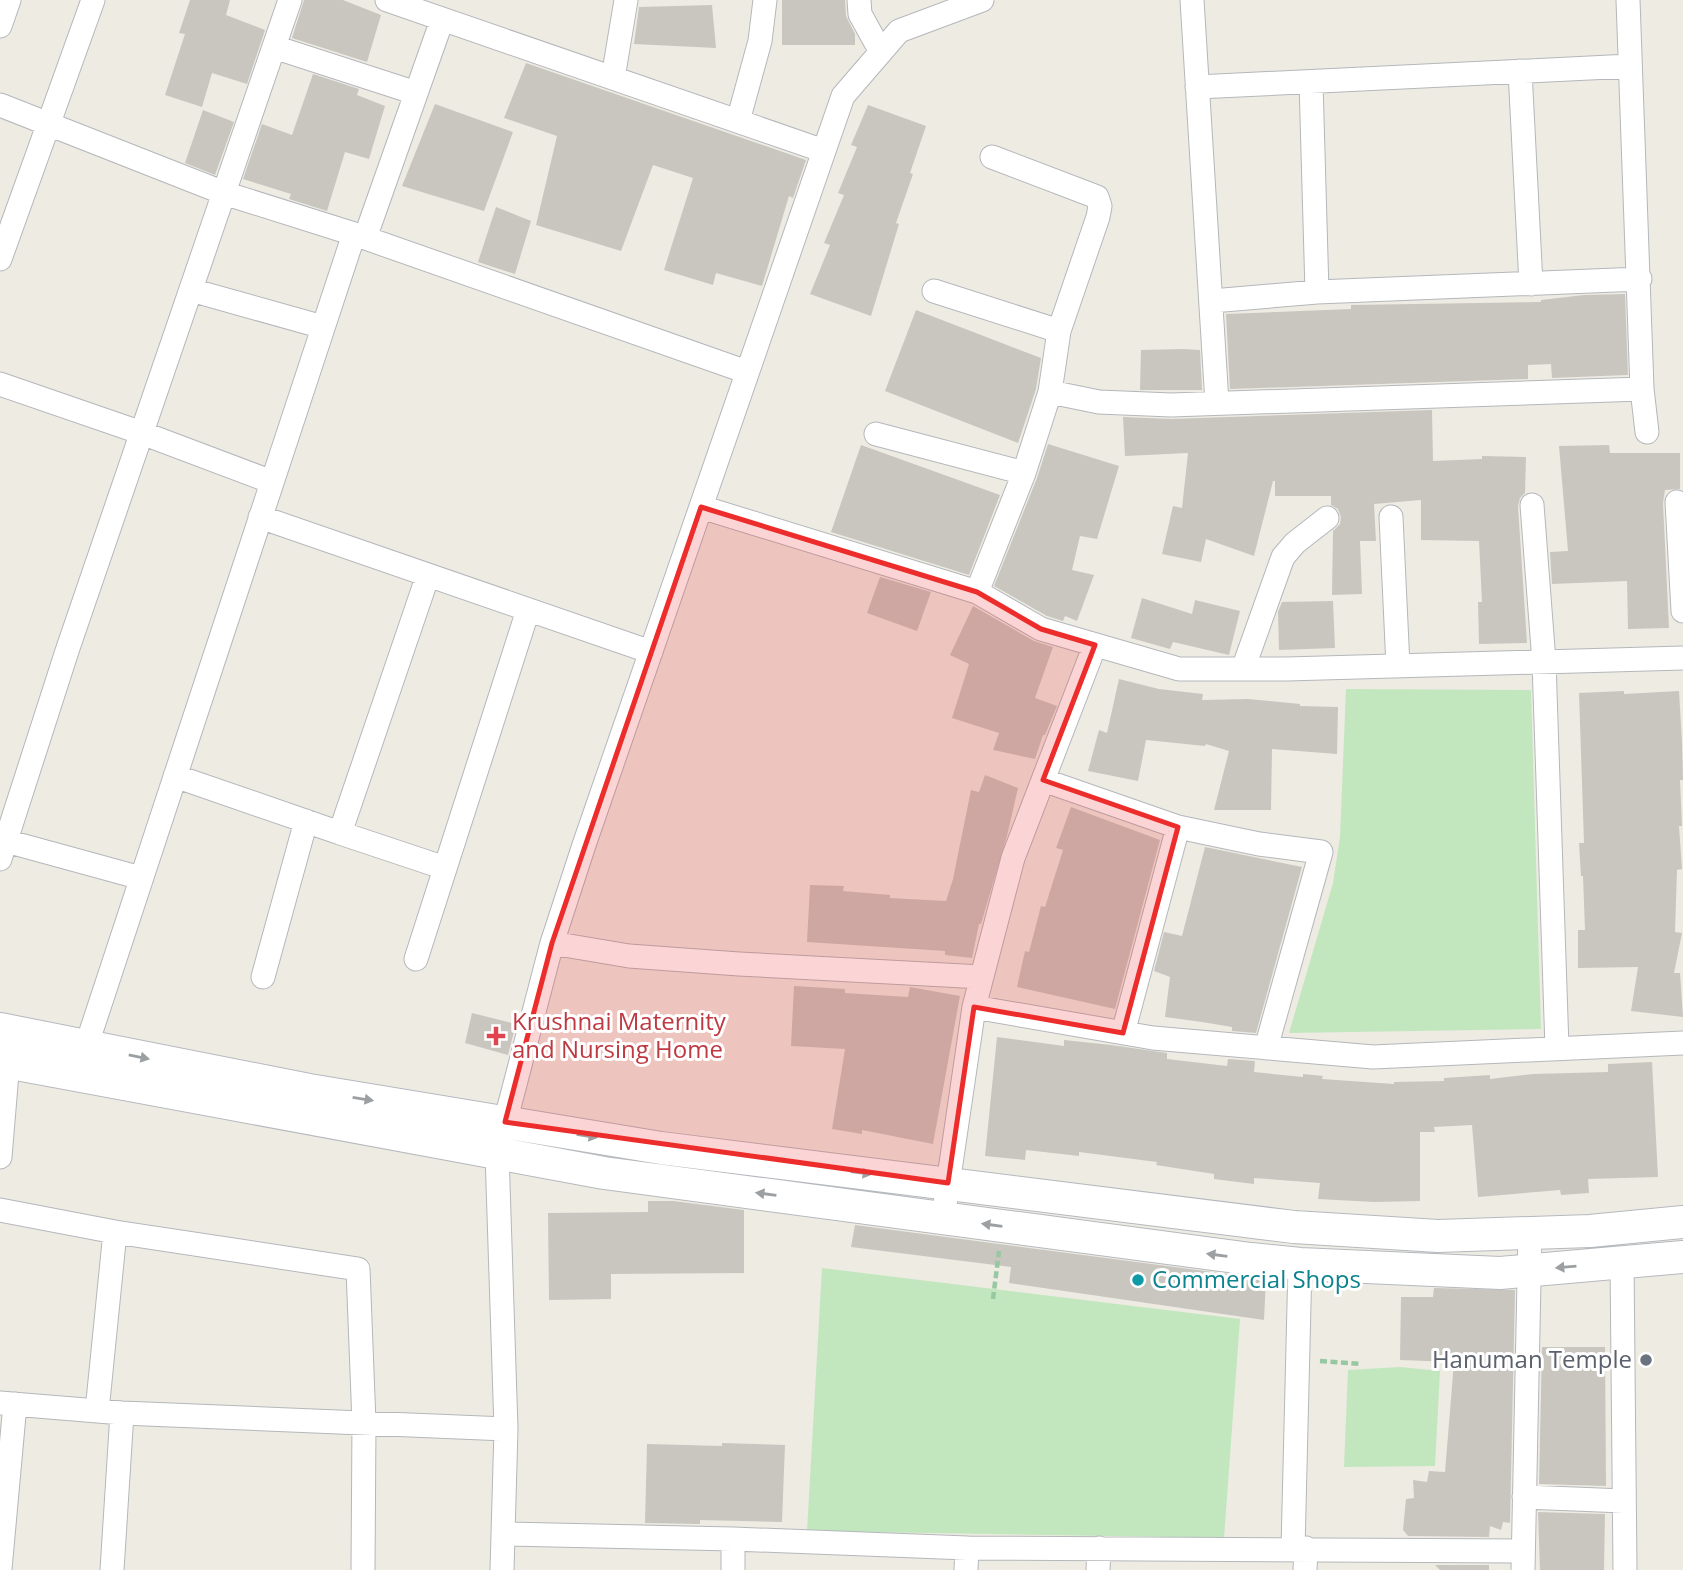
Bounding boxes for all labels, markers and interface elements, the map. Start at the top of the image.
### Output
place label: Krushnai Maternity and Nursing Home [512,1004,727,1065]
marker: Krushnai Maternity and Nursing Home [486,1026,506,1046]
one-way arrow [128,1051,150,1062]
one-way arrow [352,1094,374,1105]
one-way arrow [576,1131,598,1142]
one-way arrow [850,1167,872,1178]
one-way arrow [755,1189,777,1200]
one-way arrow [981,1219,1003,1230]
one-way arrow [1206,1249,1228,1260]
place label: Commercial Shops [1152,1262,1361,1295]
one-way arrow [1555,1262,1577,1273]
marker: Commercial Shops [1130,1272,1146,1288]
place label: Hanuman Temple [1432,1342,1632,1375]
marker: Hanuman Temple [1638,1352,1654,1368]

